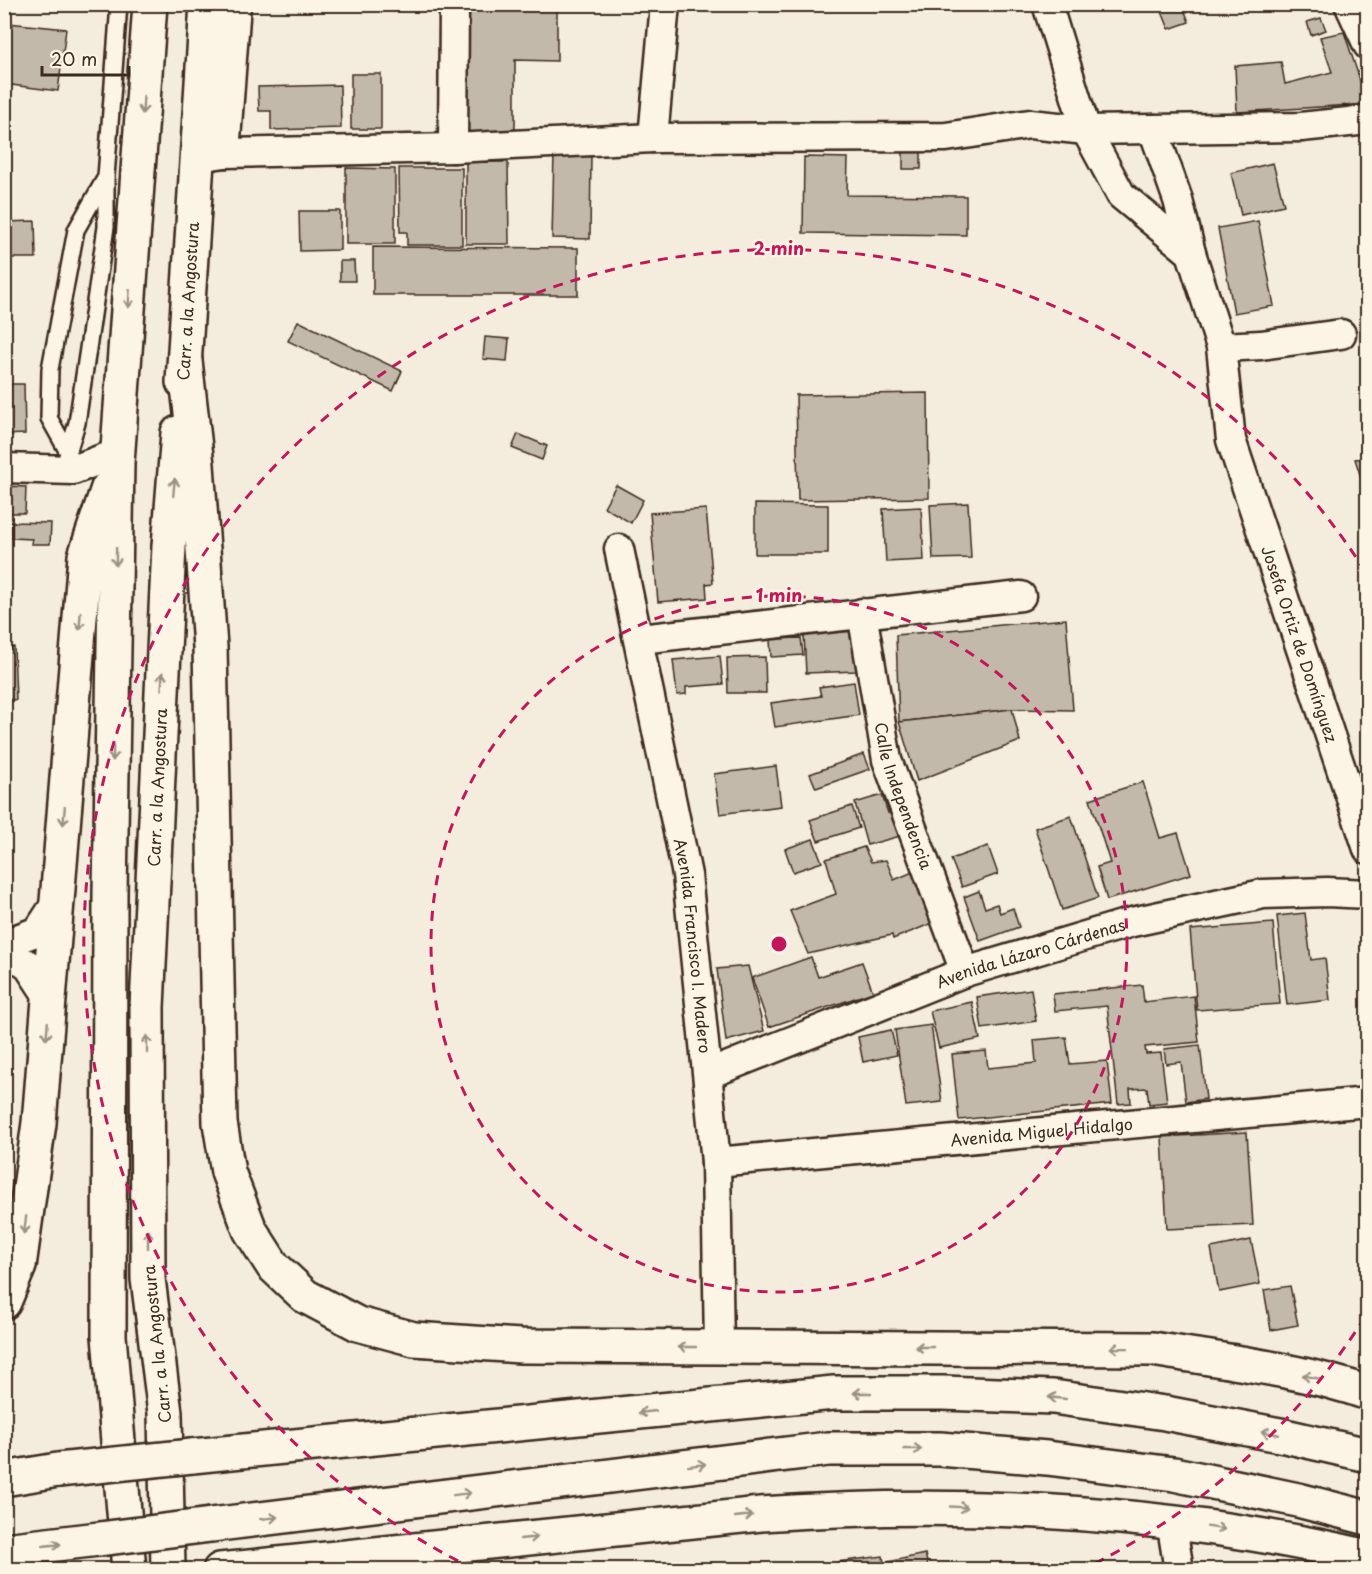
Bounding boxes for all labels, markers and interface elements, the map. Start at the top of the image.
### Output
scale bar [42,39,129,77]
text: 20 m [51,45,97,72]
one-way arrow [137,94,148,114]
street label: Carr. a la Angostura [170,221,204,381]
text: 2 min [754,234,804,261]
one-way arrow [123,289,134,309]
one-way arrow [169,477,180,497]
street label: Josefa Ortiz de Domínguez [1256,542,1345,746]
one-way arrow [110,546,121,566]
text: 1 min [756,581,802,608]
one-way arrow [74,611,85,631]
one-way arrow [157,672,168,692]
street label: Carr. a la Angostura [141,707,172,867]
street label: Calle Independencia [870,720,939,873]
one-way arrow [107,741,118,761]
one-way arrow [59,805,70,825]
street label: Avenida Francisco I. Madero [669,836,718,1054]
street label: Avenida Lázaro Cárdenas [932,912,1128,993]
centre of rings [769,934,789,954]
one-way arrow [41,1020,52,1040]
one-way arrow [141,1035,153,1055]
street label: Avenida Miguel Hidalgo [949,1111,1134,1151]
one-way arrow [19,1214,30,1234]
one-way arrow [142,1230,154,1250]
street label: Carr. a la Angostura [136,1264,176,1424]
one-way arrow [677,1341,697,1353]
one-way arrow [914,1341,934,1353]
one-way arrow [1109,1343,1129,1354]
one-way arrow [1302,1371,1321,1383]
one-way arrow [852,1387,872,1399]
one-way arrow [1047,1392,1067,1403]
one-way arrow [637,1407,657,1418]
one-way arrow [1260,1427,1280,1438]
one-way arrow [902,1443,922,1455]
one-way arrow [687,1460,707,1471]
one-way arrow [452,1488,472,1499]
one-way arrow [949,1502,969,1513]
one-way arrow [733,1510,753,1521]
one-way arrow [258,1512,278,1523]
one-way arrow [1206,1522,1226,1533]
one-way arrow [518,1532,538,1543]
one-way arrow [41,1539,61,1550]

